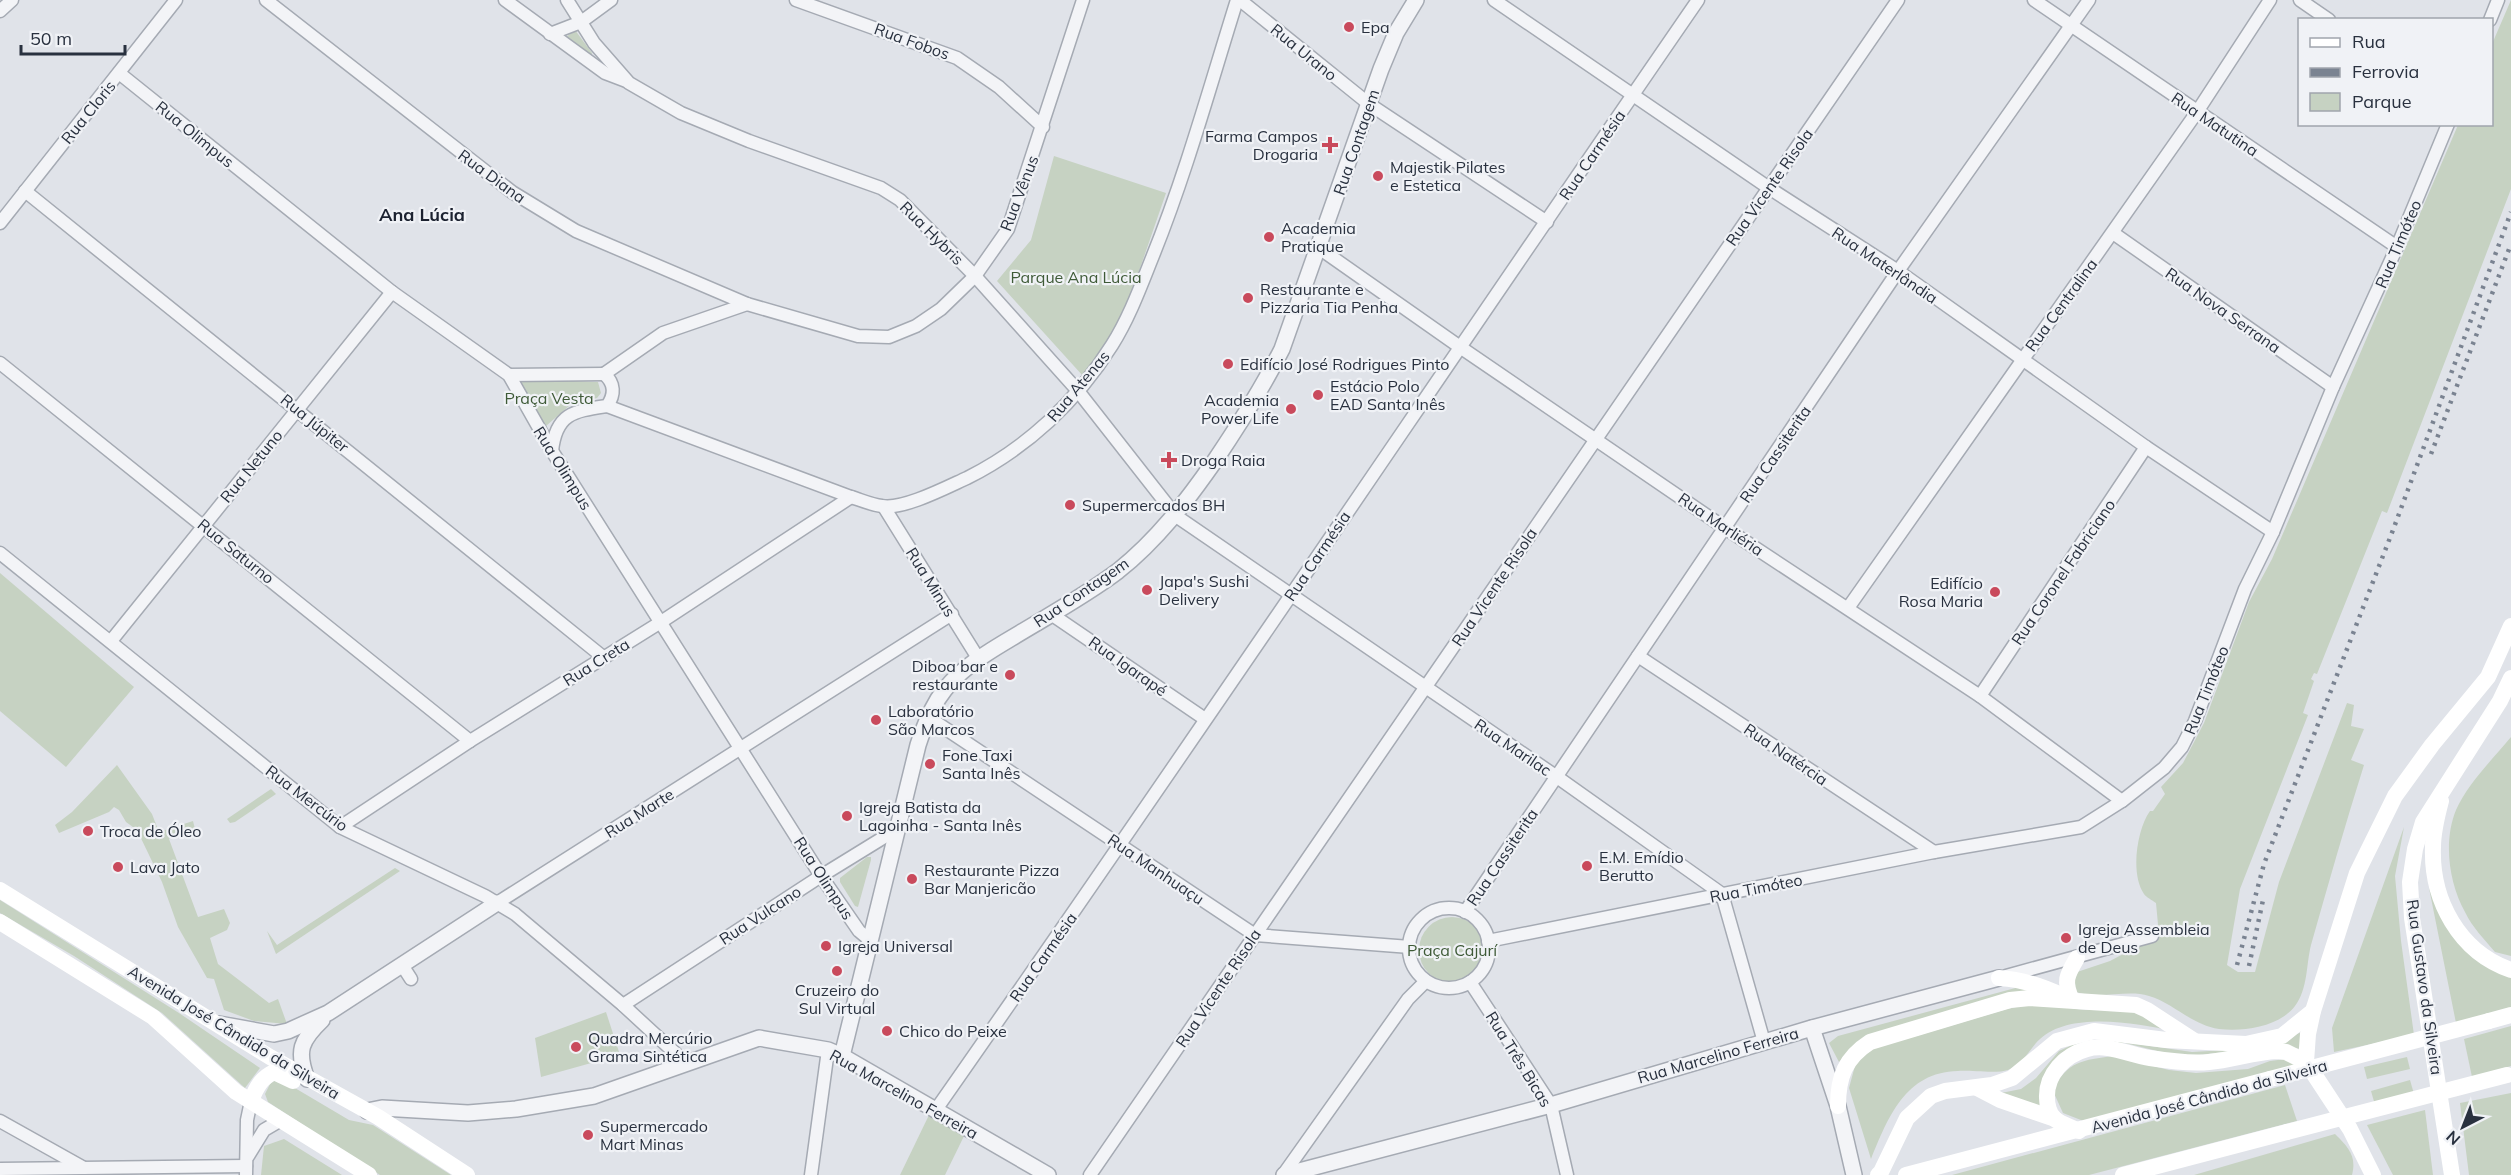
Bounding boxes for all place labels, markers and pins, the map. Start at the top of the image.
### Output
place label: Epa [1361,17,1390,37]
marker: Epa [1342,20,1356,34]
place label: Farma Campos Drogaria [1205,126,1318,164]
marker: Farma Campos Drogaria [1323,138,1337,152]
place label: Majestik Pilates e Estetica [1390,157,1505,195]
marker: Majestik Pilates e Estetica [1371,169,1385,183]
place label: Academia Pratique [1281,218,1356,256]
marker: Academia Pratique [1262,230,1276,244]
place label: Restaurante e Pizzaria Tia Penha [1260,279,1398,317]
marker: Restaurante e Pizzaria Tia Penha [1241,291,1255,305]
place label: Edifício José Rodrigues Pinto [1240,354,1449,374]
marker: Edifício José Rodrigues Pinto [1221,357,1235,371]
place label: Estácio Polo EAD Santa Inês [1330,376,1446,414]
marker: Estácio Polo EAD Santa Inês [1311,388,1325,402]
place label: Academia Power Life [1201,390,1279,428]
marker: Academia Power Life [1284,402,1298,416]
place label: Droga Raia [1181,450,1265,470]
marker: Droga Raia [1162,453,1176,467]
place label: Supermercados BH [1082,495,1225,515]
marker: Supermercados BH [1063,498,1077,512]
place label: Japa's Sushi Delivery [1159,571,1249,609]
place label: Edifício Rosa Maria [1899,573,1983,611]
marker: Japa's Sushi Delivery [1140,583,1154,597]
marker: Edifício Rosa Maria [1988,585,2002,599]
place label: Diboa bar e restaurante [912,656,998,694]
marker: Diboa bar e restaurante [1003,668,1017,682]
place label: Laboratório São Marcos [888,701,975,739]
marker: Laboratório São Marcos [869,713,883,727]
place label: Fone Taxi Santa Inês [942,745,1021,783]
marker: Fone Taxi Santa Inês [923,757,937,771]
place label: Igreja Batista da Lagoinha - Santa Inês [859,797,1022,835]
marker: Igreja Batista da Lagoinha - Santa Inês [840,809,854,823]
place label: Troca de Óleo [100,821,201,841]
marker: Troca de Óleo [81,824,95,838]
place label: E.M. Emídio Berutto [1599,847,1684,885]
place label: Lava Jato [130,857,200,877]
marker: E.M. Emídio Berutto [1580,859,1594,873]
marker: Lava Jato [111,860,125,874]
place label: Restaurante Pizza Bar Manjericão [924,860,1059,898]
marker: Restaurante Pizza Bar Manjericão [905,872,919,886]
place label: Igreja Assembleia de Deus [2078,919,2210,957]
marker: Igreja Assembleia de Deus [2059,931,2073,945]
place label: Igreja Universal [838,936,953,956]
marker: Igreja Universal [819,939,833,953]
marker: Cruzeiro do Sul Virtual [830,964,844,978]
place label: Cruzeiro do Sul Virtual [795,980,879,1018]
place label: Chico do Peixe [899,1021,1007,1041]
marker: Chico do Peixe [880,1024,894,1038]
place label: Quadra Mercúrio Grama Sintética [588,1028,712,1066]
marker: Quadra Mercúrio Grama Sintética [569,1040,583,1054]
place label: Supermercado Mart Minas [600,1116,708,1154]
marker: Supermercado Mart Minas [581,1128,595,1142]

